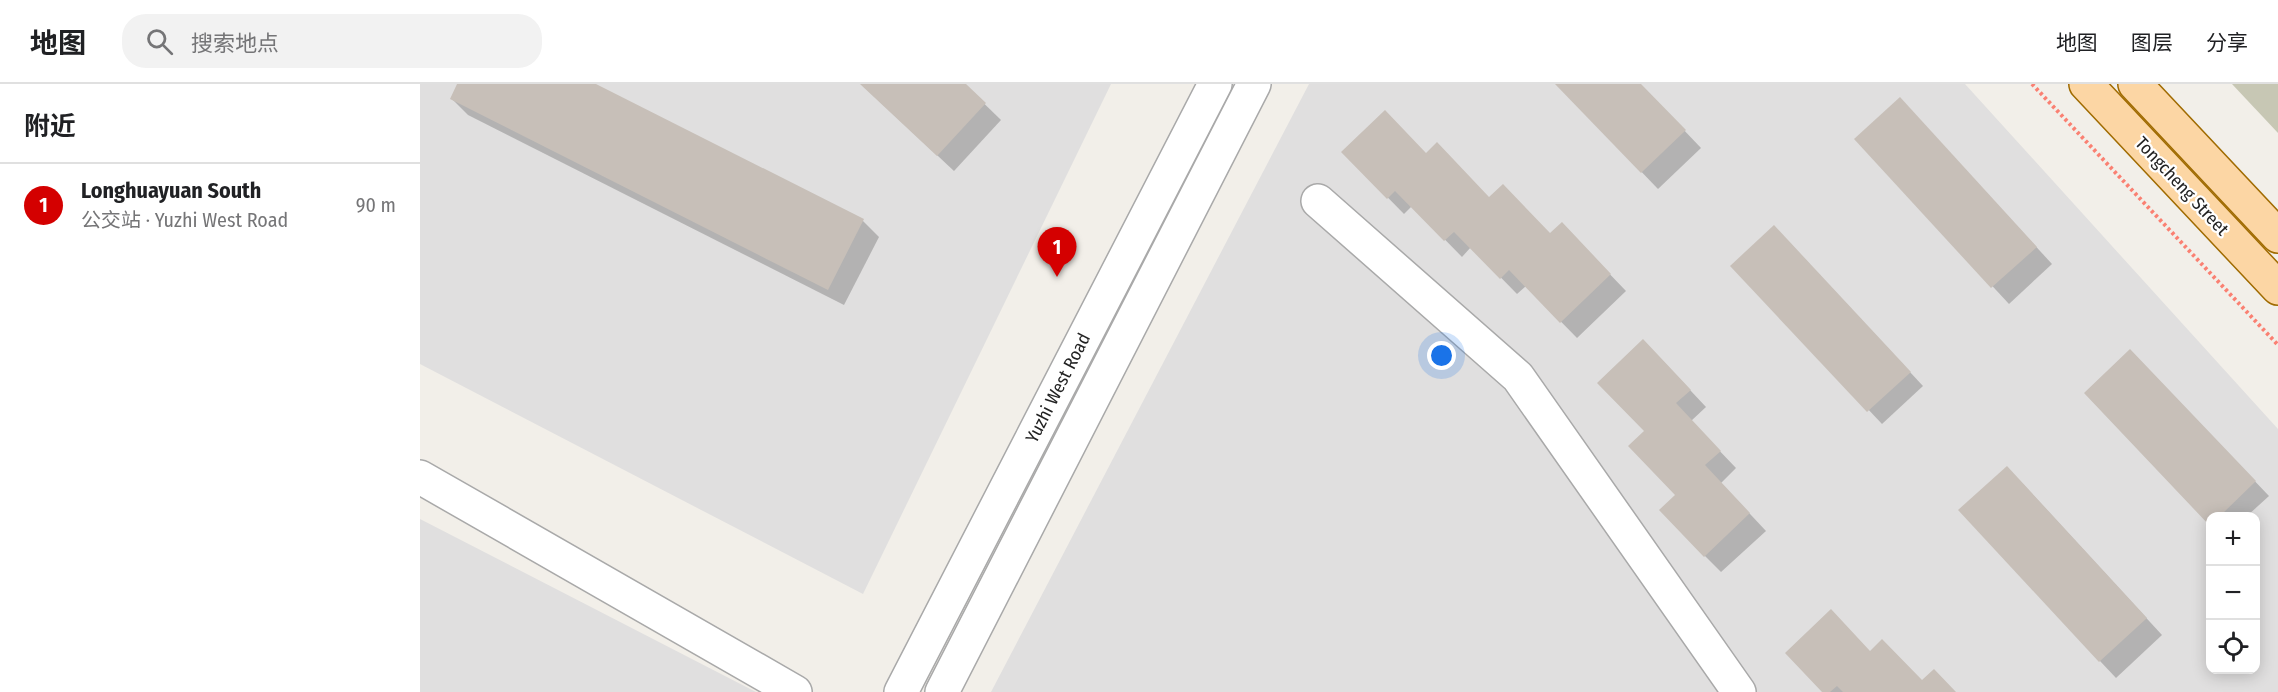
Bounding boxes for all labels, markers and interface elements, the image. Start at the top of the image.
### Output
search box [122,14,542,68]
icon: search [143,25,176,58]
text: 地图 [30,27,86,60]
text: 搜索地点 [191,30,279,57]
text: 地图 [2056,30,2098,56]
text: 图层 [2131,30,2173,56]
text: 分享 [2206,30,2248,56]
text: 附近 [24,111,76,142]
street label: Tongcheng Street [2131,132,2233,240]
text: Longhuayuan South [81,177,261,204]
text: 1 [39,193,48,217]
text: 90 m [356,193,396,217]
text: 公交站 · Yuzhi West Road [81,208,288,232]
pin: 1 [1038,228,1076,277]
street label: Yuzhi West Road [1021,329,1095,447]
your location [1427,341,1456,370]
map controls [2206,512,2260,674]
button: + [2206,512,2260,566]
button: − [2206,566,2260,620]
button: locate [2206,620,2260,674]

